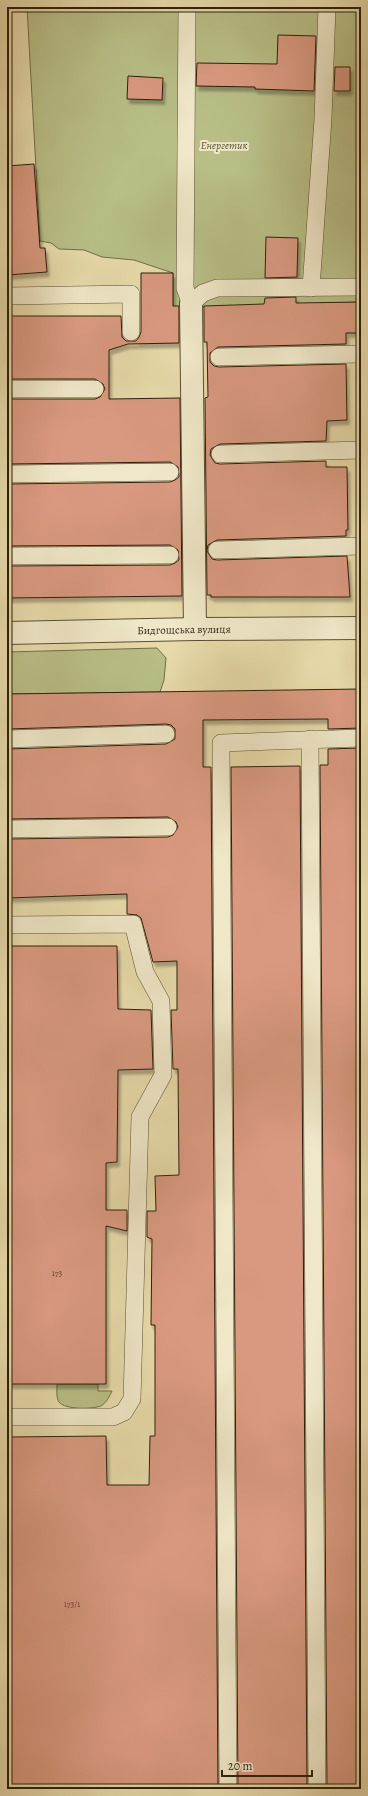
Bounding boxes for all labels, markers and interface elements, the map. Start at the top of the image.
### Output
park label: Енергетик [201,138,247,153]
street label: Бидгощська вулиця [137,622,231,638]
house number: 173 [52,1267,63,1279]
house number: 173/1 [64,1598,80,1610]
scale bar [222,1752,312,1778]
text: 20 m [228,1758,252,1774]

